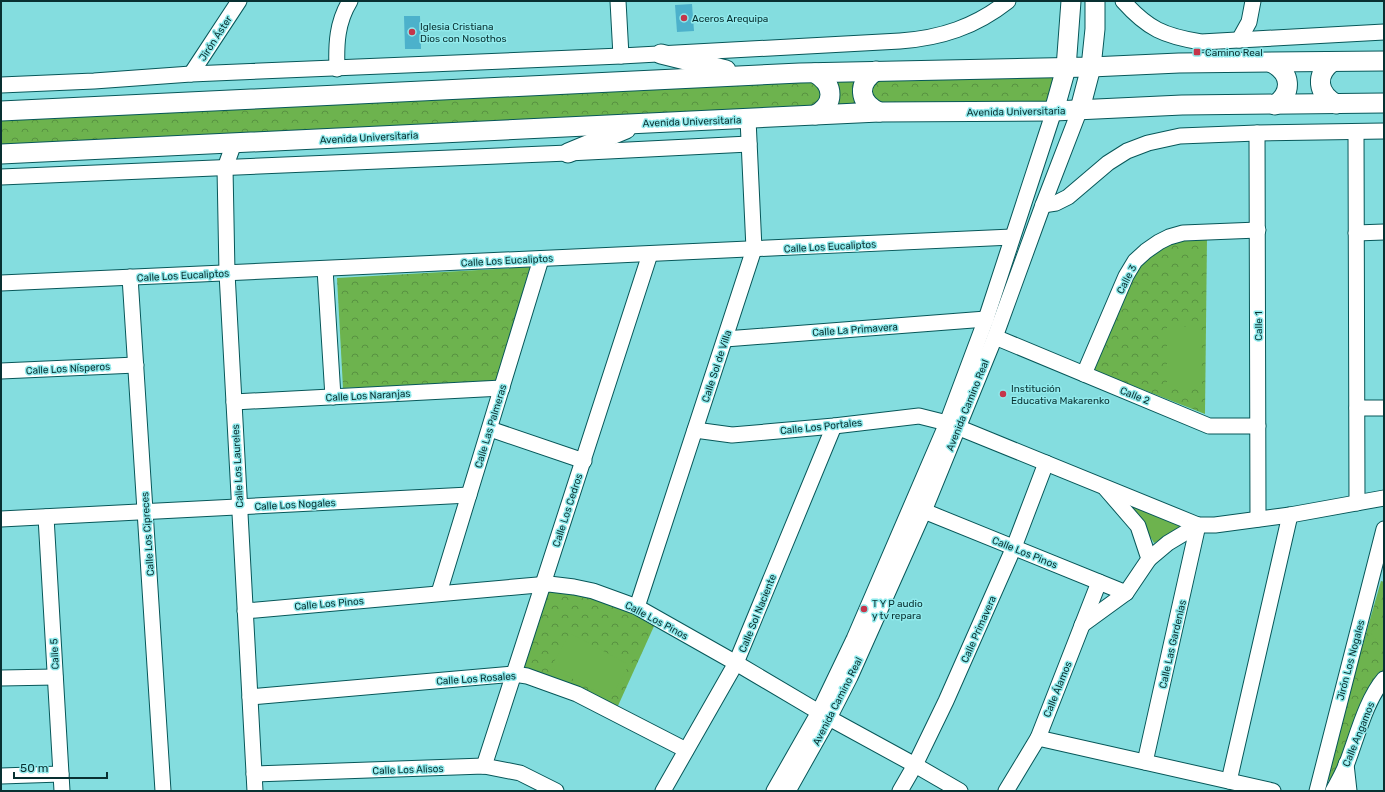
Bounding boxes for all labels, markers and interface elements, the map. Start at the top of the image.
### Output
street label: Jirón Áster [197,13,235,63]
marker: Aceros Arequipa [679,13,689,23]
place label: Aceros Arequipa [692,13,768,25]
place label: Iglesia Cristiana Dios con Nosothos [420,21,507,45]
marker: Iglesia Cristiana Dios con Nosothos [407,27,417,37]
marker: Camino Real [1192,47,1202,57]
place label: Camino Real [1205,47,1263,59]
street label: Avenida Universitaria [967,105,1065,119]
street label: Avenida Universitaria [643,114,742,130]
street label: Avenida Universitaria [319,129,419,147]
street label: Calle Los Eucaliptos [784,239,877,255]
street label: Calle Los Eucaliptos [461,253,554,269]
street label: Calle 3 [1114,263,1139,296]
street label: Calle Los Eucaliptos [137,268,230,284]
street label: Calle 1 [1253,311,1265,341]
street label: Calle La Primavera [812,321,898,339]
street label: Calle Sol de Villa [700,329,734,404]
street label: Avenida Camino Real [944,358,992,453]
street label: Calle Los Nísperos [26,361,111,377]
street label: Calle Las Palmeras [473,383,509,470]
place label: Institución Educativa Makarenko [1011,383,1110,407]
street label: Calle 2 [1118,385,1151,407]
street label: Calle Los Naranjas [325,388,411,404]
marker: Institución Educativa Makarenko [998,389,1008,399]
street label: Calle Los Portales [780,417,863,437]
street label: Calle Los Laureles [230,424,246,508]
street label: Calle Los Cedros [550,472,586,549]
street label: Calle Los Cipreces [139,491,157,576]
street label: Calle Los Nogales [254,497,336,513]
street label: Calle Los Pinos [990,534,1059,572]
street label: Calle Sol Naciente [737,572,779,654]
street label: Calle Primavera [959,594,999,665]
street label: Calle Los Pinos [294,595,364,613]
place label: T Y P audio y tv repara [872,598,923,622]
street label: Calle Los Pinos [623,599,690,643]
street label: Calle Las Gardenias [1157,599,1189,690]
marker: T Y P audio y tv repara [859,604,869,614]
street label: Jirón Los Nogales [1334,619,1367,702]
street label: Calle 5 [48,638,62,670]
street label: Avenida Camino Real [810,655,865,748]
street label: Calle Álamos [1041,660,1075,719]
street label: Calle Los Rosales [436,670,516,688]
street label: Calle Angamos [1340,700,1377,769]
scale bar [14,754,107,780]
text: 50 m [20,761,48,775]
street label: Calle Los Alisos [372,763,444,777]

